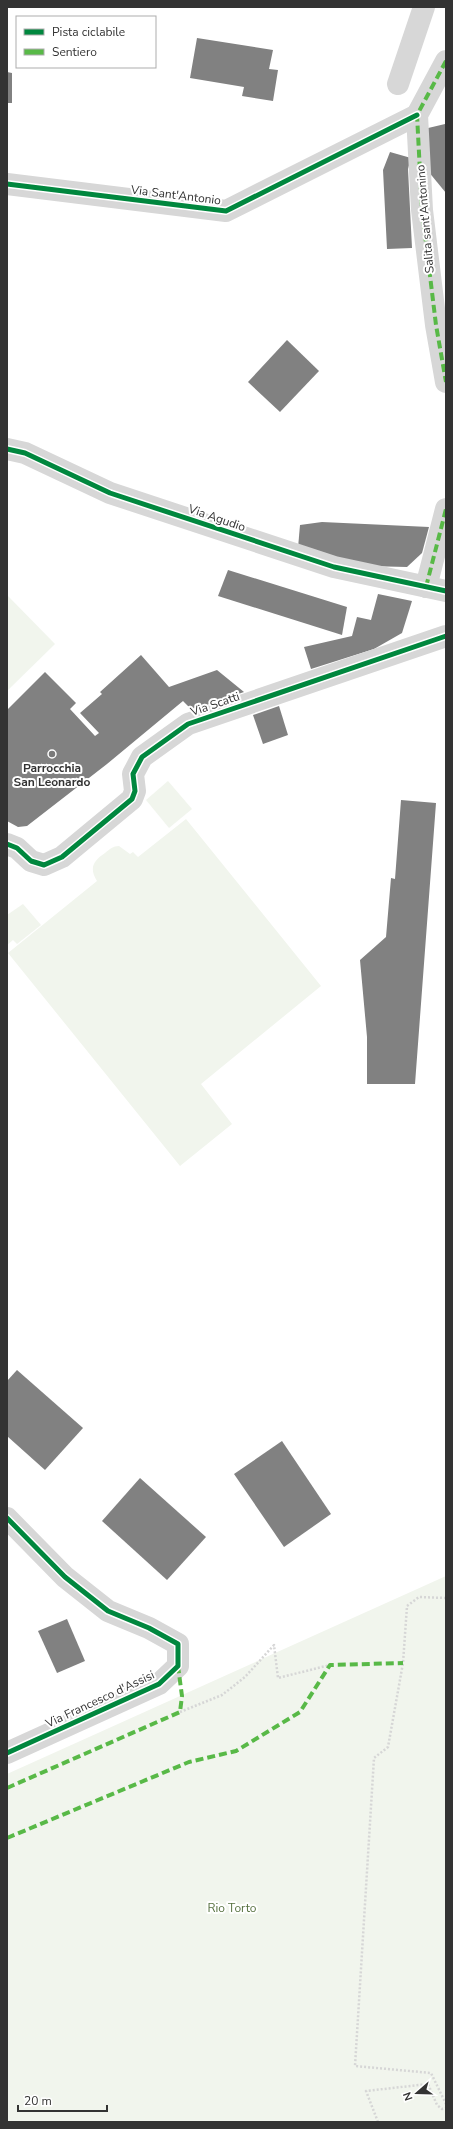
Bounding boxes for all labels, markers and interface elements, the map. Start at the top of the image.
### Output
legend [16,16,156,68]
text: Pista ciclabile [52,24,125,40]
text: Sentiero [52,44,97,60]
street label: Salita sant'Antonino [412,164,438,274]
street label: Via Sant'Antonio [129,181,222,208]
street label: Via Agudio [185,500,248,535]
street label: Via Scatti [187,688,242,720]
marker: Parrocchia San Leonardo [47,749,57,759]
place label: Parrocchia San Leonardo [14,760,90,790]
street label: Via Francesco d'Assisi [42,1667,157,1732]
park label: Rio Torto [208,1900,257,1916]
north arrow [397,2073,437,2113]
scale bar [18,2087,107,2113]
text: N [400,2090,417,2103]
text: 20 m [24,2093,52,2109]

